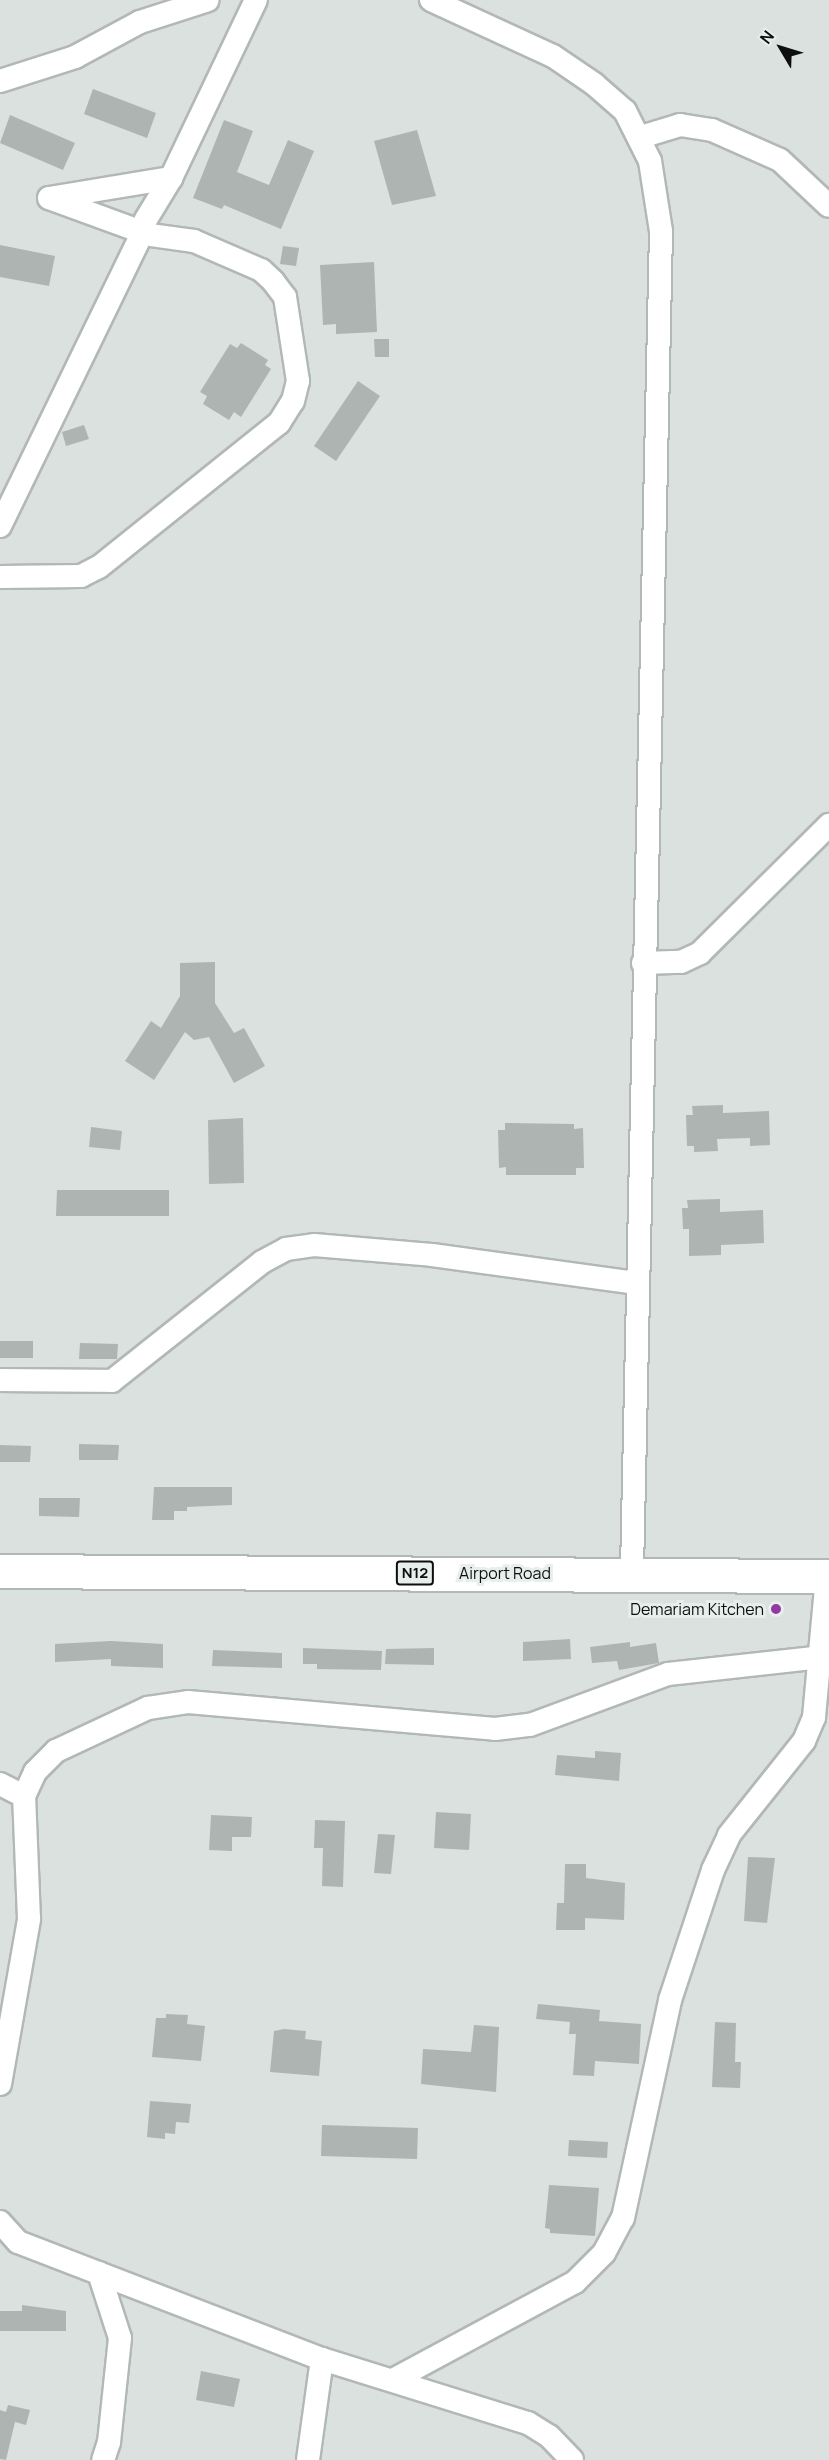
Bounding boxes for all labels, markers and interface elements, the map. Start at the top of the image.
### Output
north arrow [751,18,811,78]
text: N [755,26,779,48]
road number: N12 [396,1561,434,1585]
street label: Airport Road [459,1563,551,1583]
place label: Demariam Kitchen [630,1599,764,1619]
marker: Demariam Kitchen [769,1602,783,1616]

